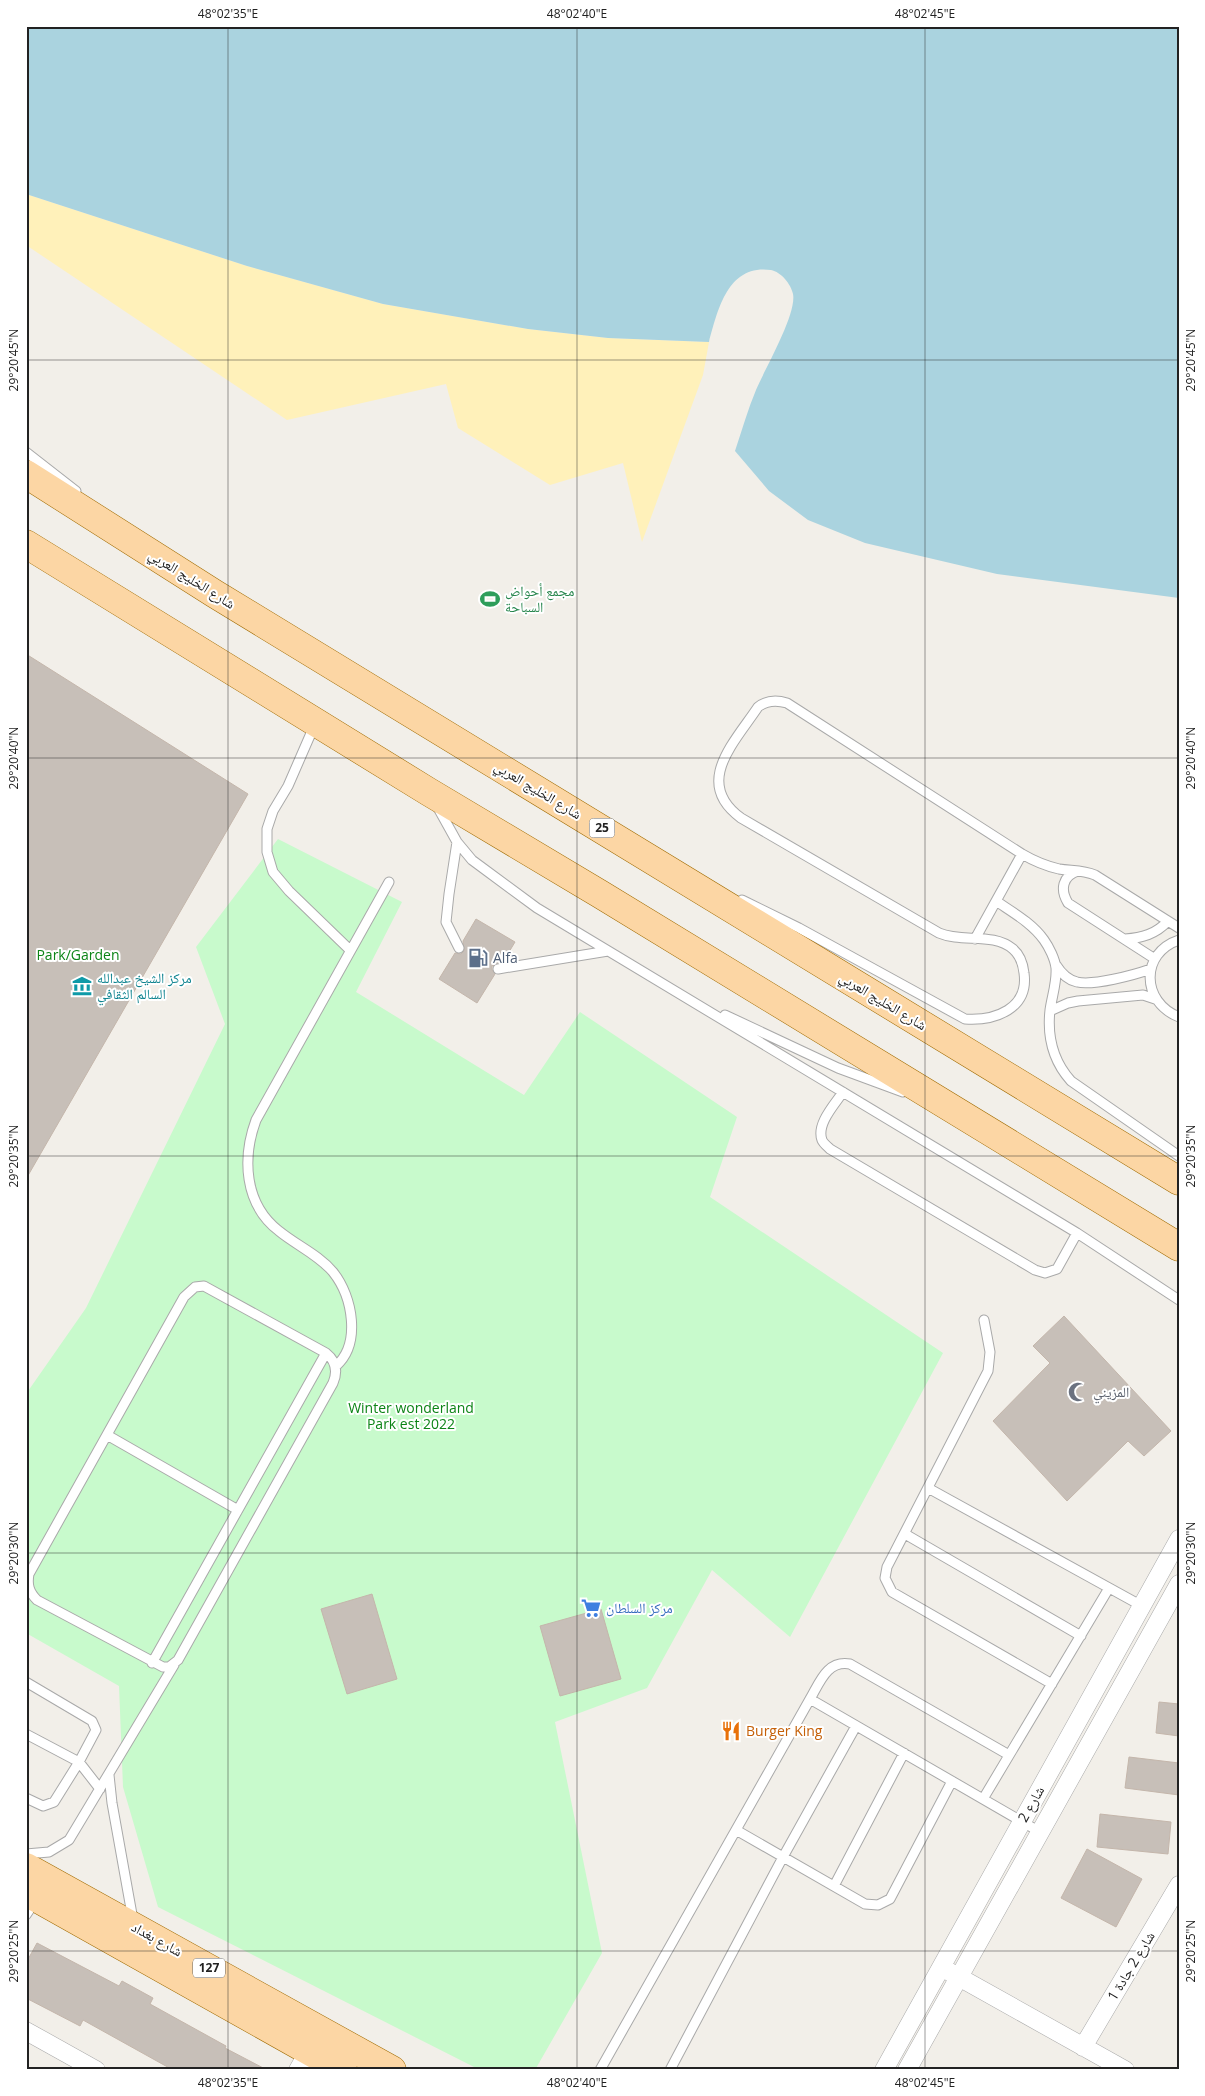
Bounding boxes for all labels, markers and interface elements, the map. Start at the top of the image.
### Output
text: 48°02'35"E [198,5,258,22]
text: 48°02'40"E [547,5,607,22]
text: 48°02'45"E [895,5,955,22]
text: 29°20'45"N [5,329,22,391]
text: 29°20'45"N [1182,329,1199,391]
street label: شارع الخليج العربي [144,544,239,615]
place label: مجمع أحواض السباحة [505,581,574,616]
sports icon: مجمع أحواض السباحة [479,588,501,610]
text: 29°20'40"N [5,727,22,789]
text: 29°20'40"N [1182,727,1199,789]
street label: شارع الخليج العربي [490,756,585,825]
road number: 25 [590,818,614,838]
park label: Park/Garden [36,945,120,964]
fuel station icon: Alfa [467,947,489,969]
place label: Alfa [493,948,518,967]
street label: شارع الخليج العربي [835,967,930,1036]
place label: مركز الشيخ عبدالله السالم الثقافي [97,968,192,1006]
museum icon: مركز الشيخ عبدالله السالم الثقافي [71,975,93,997]
text: 29°20'35"N [5,1125,22,1187]
text: 29°20'35"N [1182,1125,1199,1187]
mosque icon: المزيني [1067,1381,1089,1403]
place label: المزيني [1093,1382,1129,1404]
park label: Winter wonderland Park est 2022 [348,1398,474,1433]
text: 29°20'30"N [5,1522,22,1584]
text: 29°20'30"N [1182,1522,1199,1584]
supermarket icon: مركز السلطان [580,1597,602,1619]
place label: مركز السلطان [606,1598,673,1617]
restaurant icon: Burger King [720,1720,742,1742]
place label: Burger King [746,1721,823,1740]
street label: شارع 2 [1013,1782,1049,1826]
street label: شارع بغداد [128,1917,186,1961]
text: 29°20'25"N [5,1920,22,1982]
text: 29°20'25"N [1182,1920,1199,1982]
street label: شارع 2 جادة 1 [1102,1928,1160,2004]
road number: 127 [193,1959,225,1978]
text: 48°02'35"E [198,2074,258,2091]
text: 48°02'40"E [547,2074,607,2091]
text: 48°02'45"E [895,2074,955,2091]

